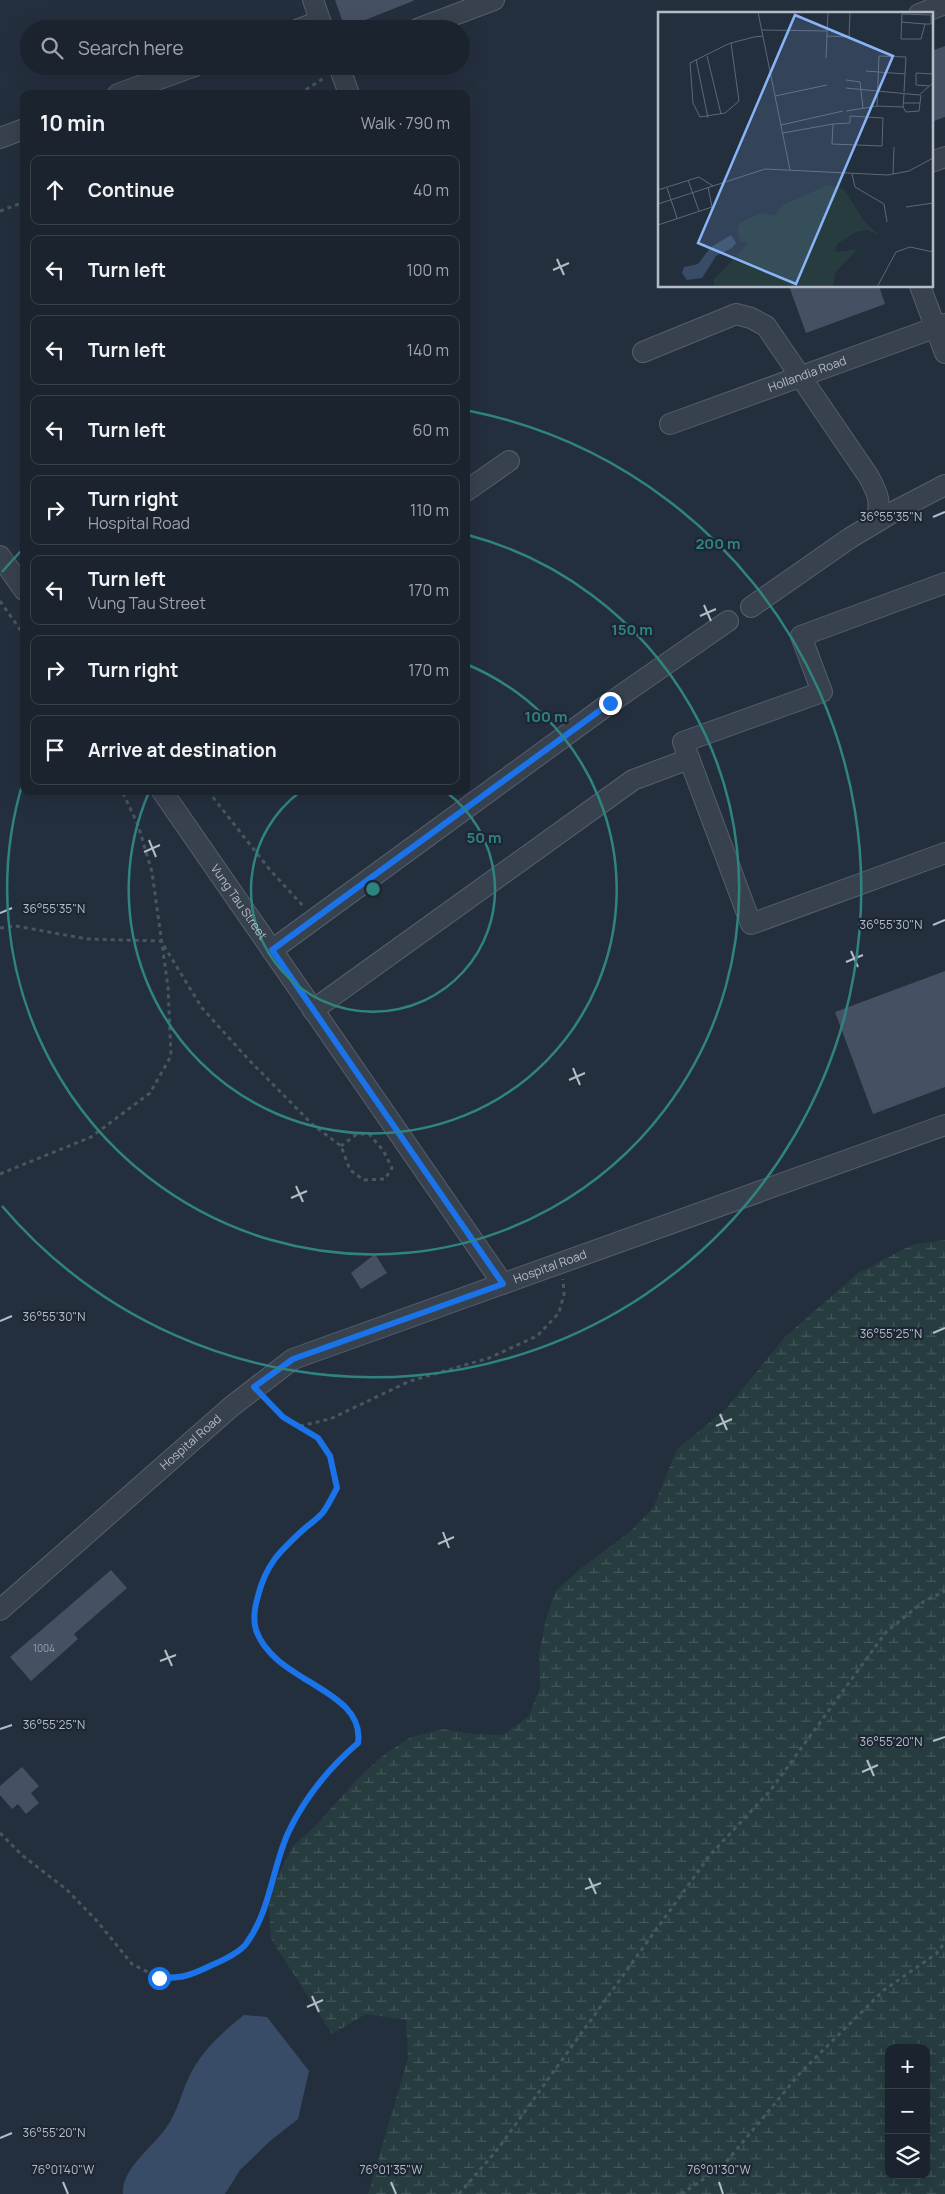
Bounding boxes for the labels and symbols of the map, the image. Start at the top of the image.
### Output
inset map [658,12,932,288]
street label: Hollandia Road [765,352,849,396]
text: 36°55'35"N [860,508,922,525]
text: 200 m [695,533,741,554]
text: 150 m [611,619,653,640]
route end [599,692,622,715]
text: 100 m [525,706,567,727]
text: 50 m [466,827,502,848]
street label: Vung Tau Street [207,861,271,943]
centre of rings [364,880,382,898]
text: 36°55'35"N [23,900,85,917]
text: 36°55'30"N [860,916,922,933]
street label: Hospital Road [511,1245,589,1287]
text: 36°55'30"N [23,1308,85,1325]
text: 36°55'25"N [860,1325,922,1342]
street label: Hospital Road [156,1410,225,1474]
house number: 1004 [33,1641,55,1655]
text: 36°55'25"N [23,1716,85,1733]
text: 36°55'20"N [860,1733,922,1750]
route start [148,1967,171,1990]
text: 36°55'20"N [23,2124,85,2141]
text: 76°01'40"W [32,2161,95,2178]
text: 76°01'35"W [360,2161,423,2178]
text: 76°01'30"W [687,2161,751,2178]

